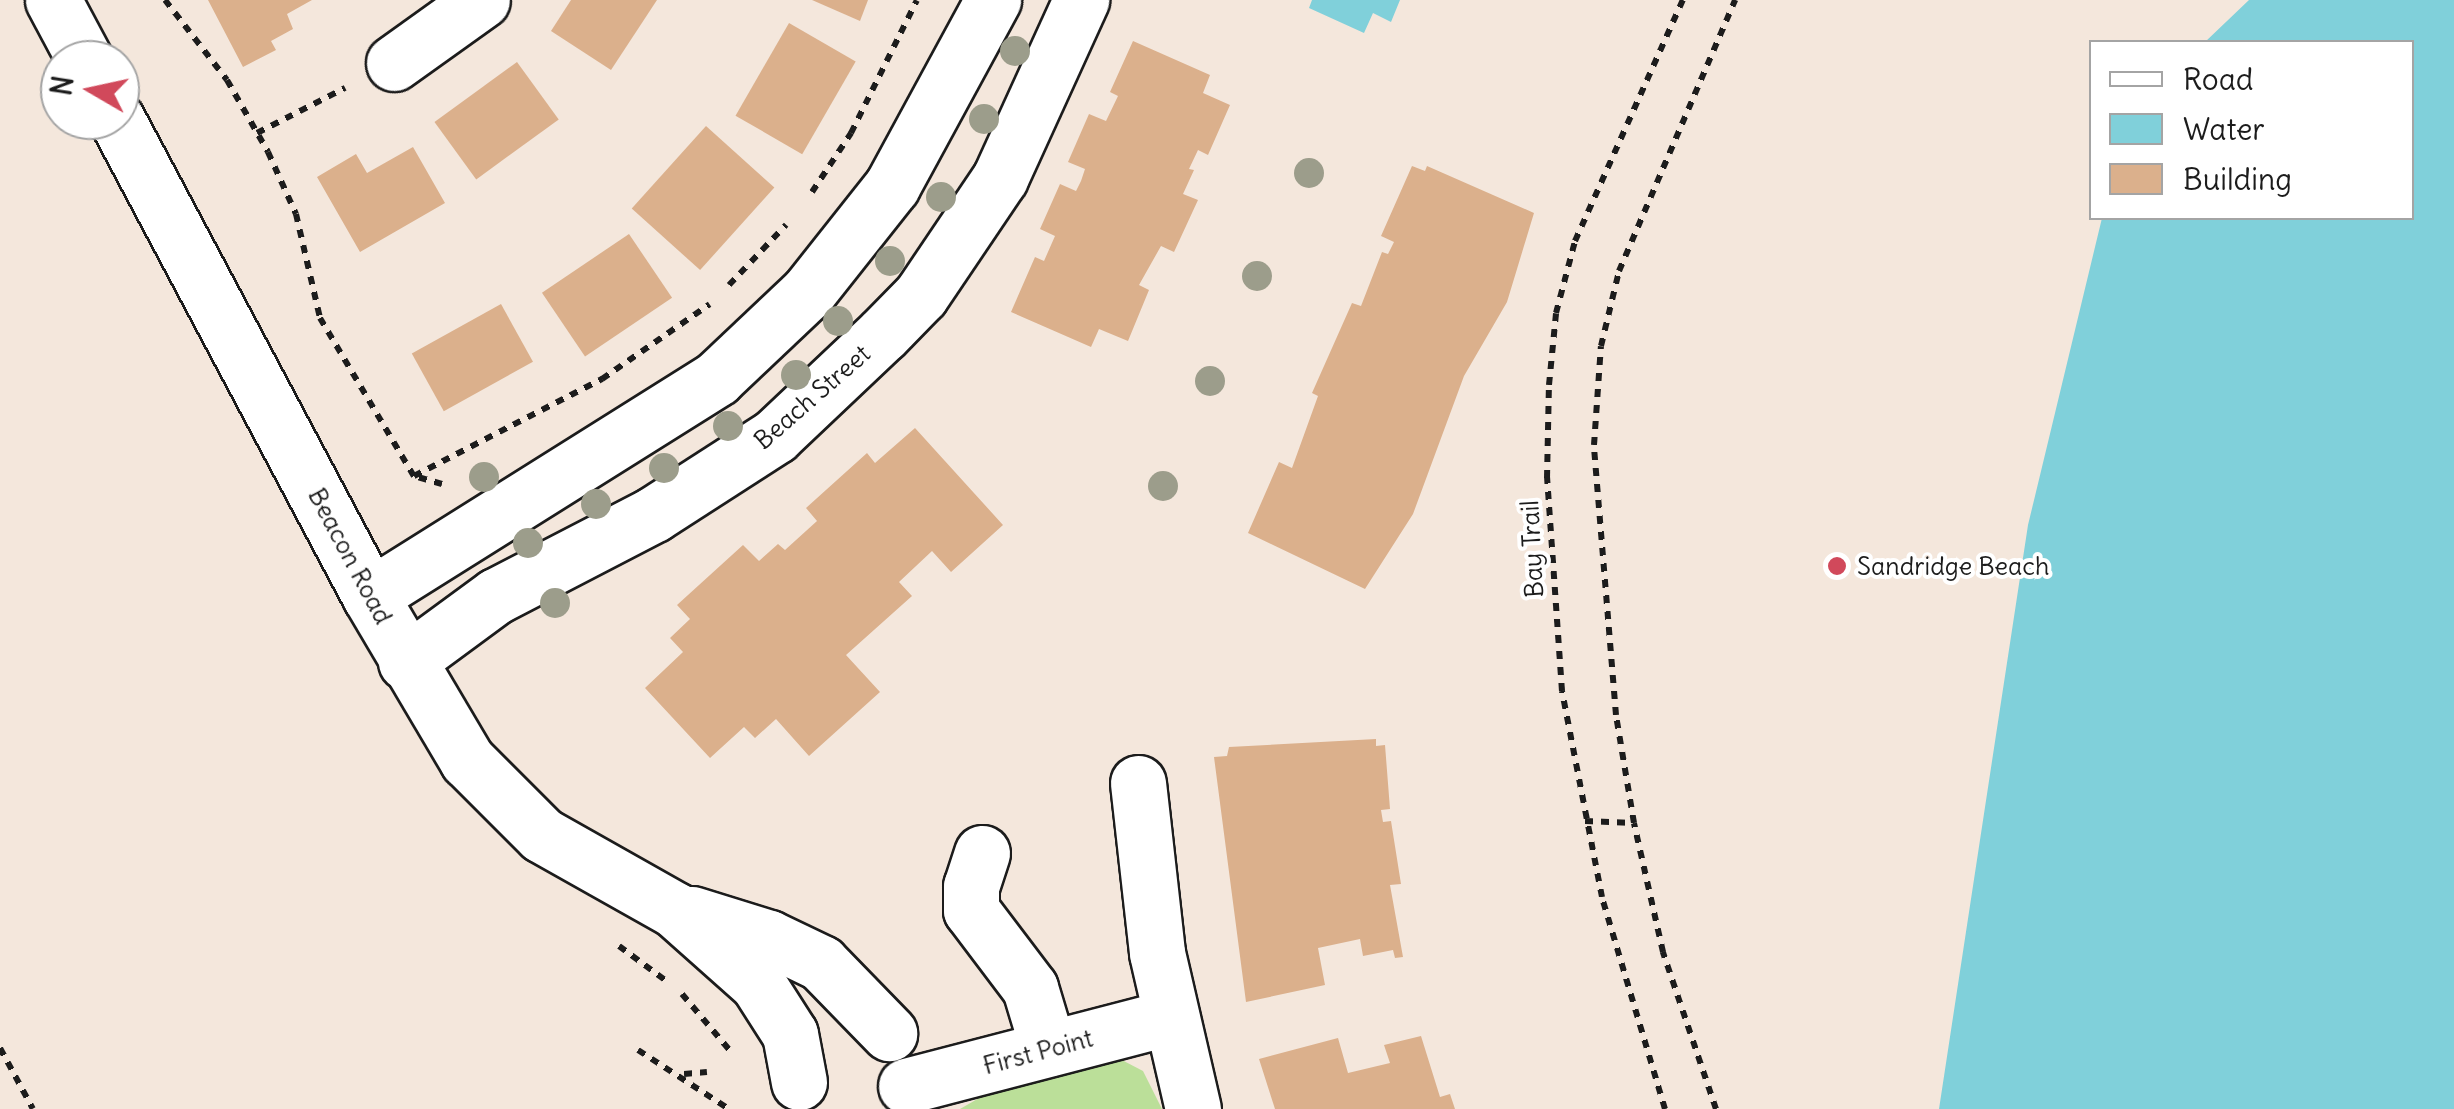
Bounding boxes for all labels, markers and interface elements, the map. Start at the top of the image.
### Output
north arrow [40,40,140,140]
legend [2089,40,2414,220]
text: Road [2183,60,2253,98]
text: N [43,73,82,98]
text: Water [2183,110,2265,148]
text: Building [2183,160,2292,198]
street label: Beach Street [748,339,876,455]
street label: Beacon Road [302,483,398,629]
street label: Bay Trail [1514,500,1550,598]
place label: Sandridge Beach [1857,551,2049,581]
marker: Sandridge Beach [1826,555,1848,577]
street label: First Point [980,1023,1096,1081]

